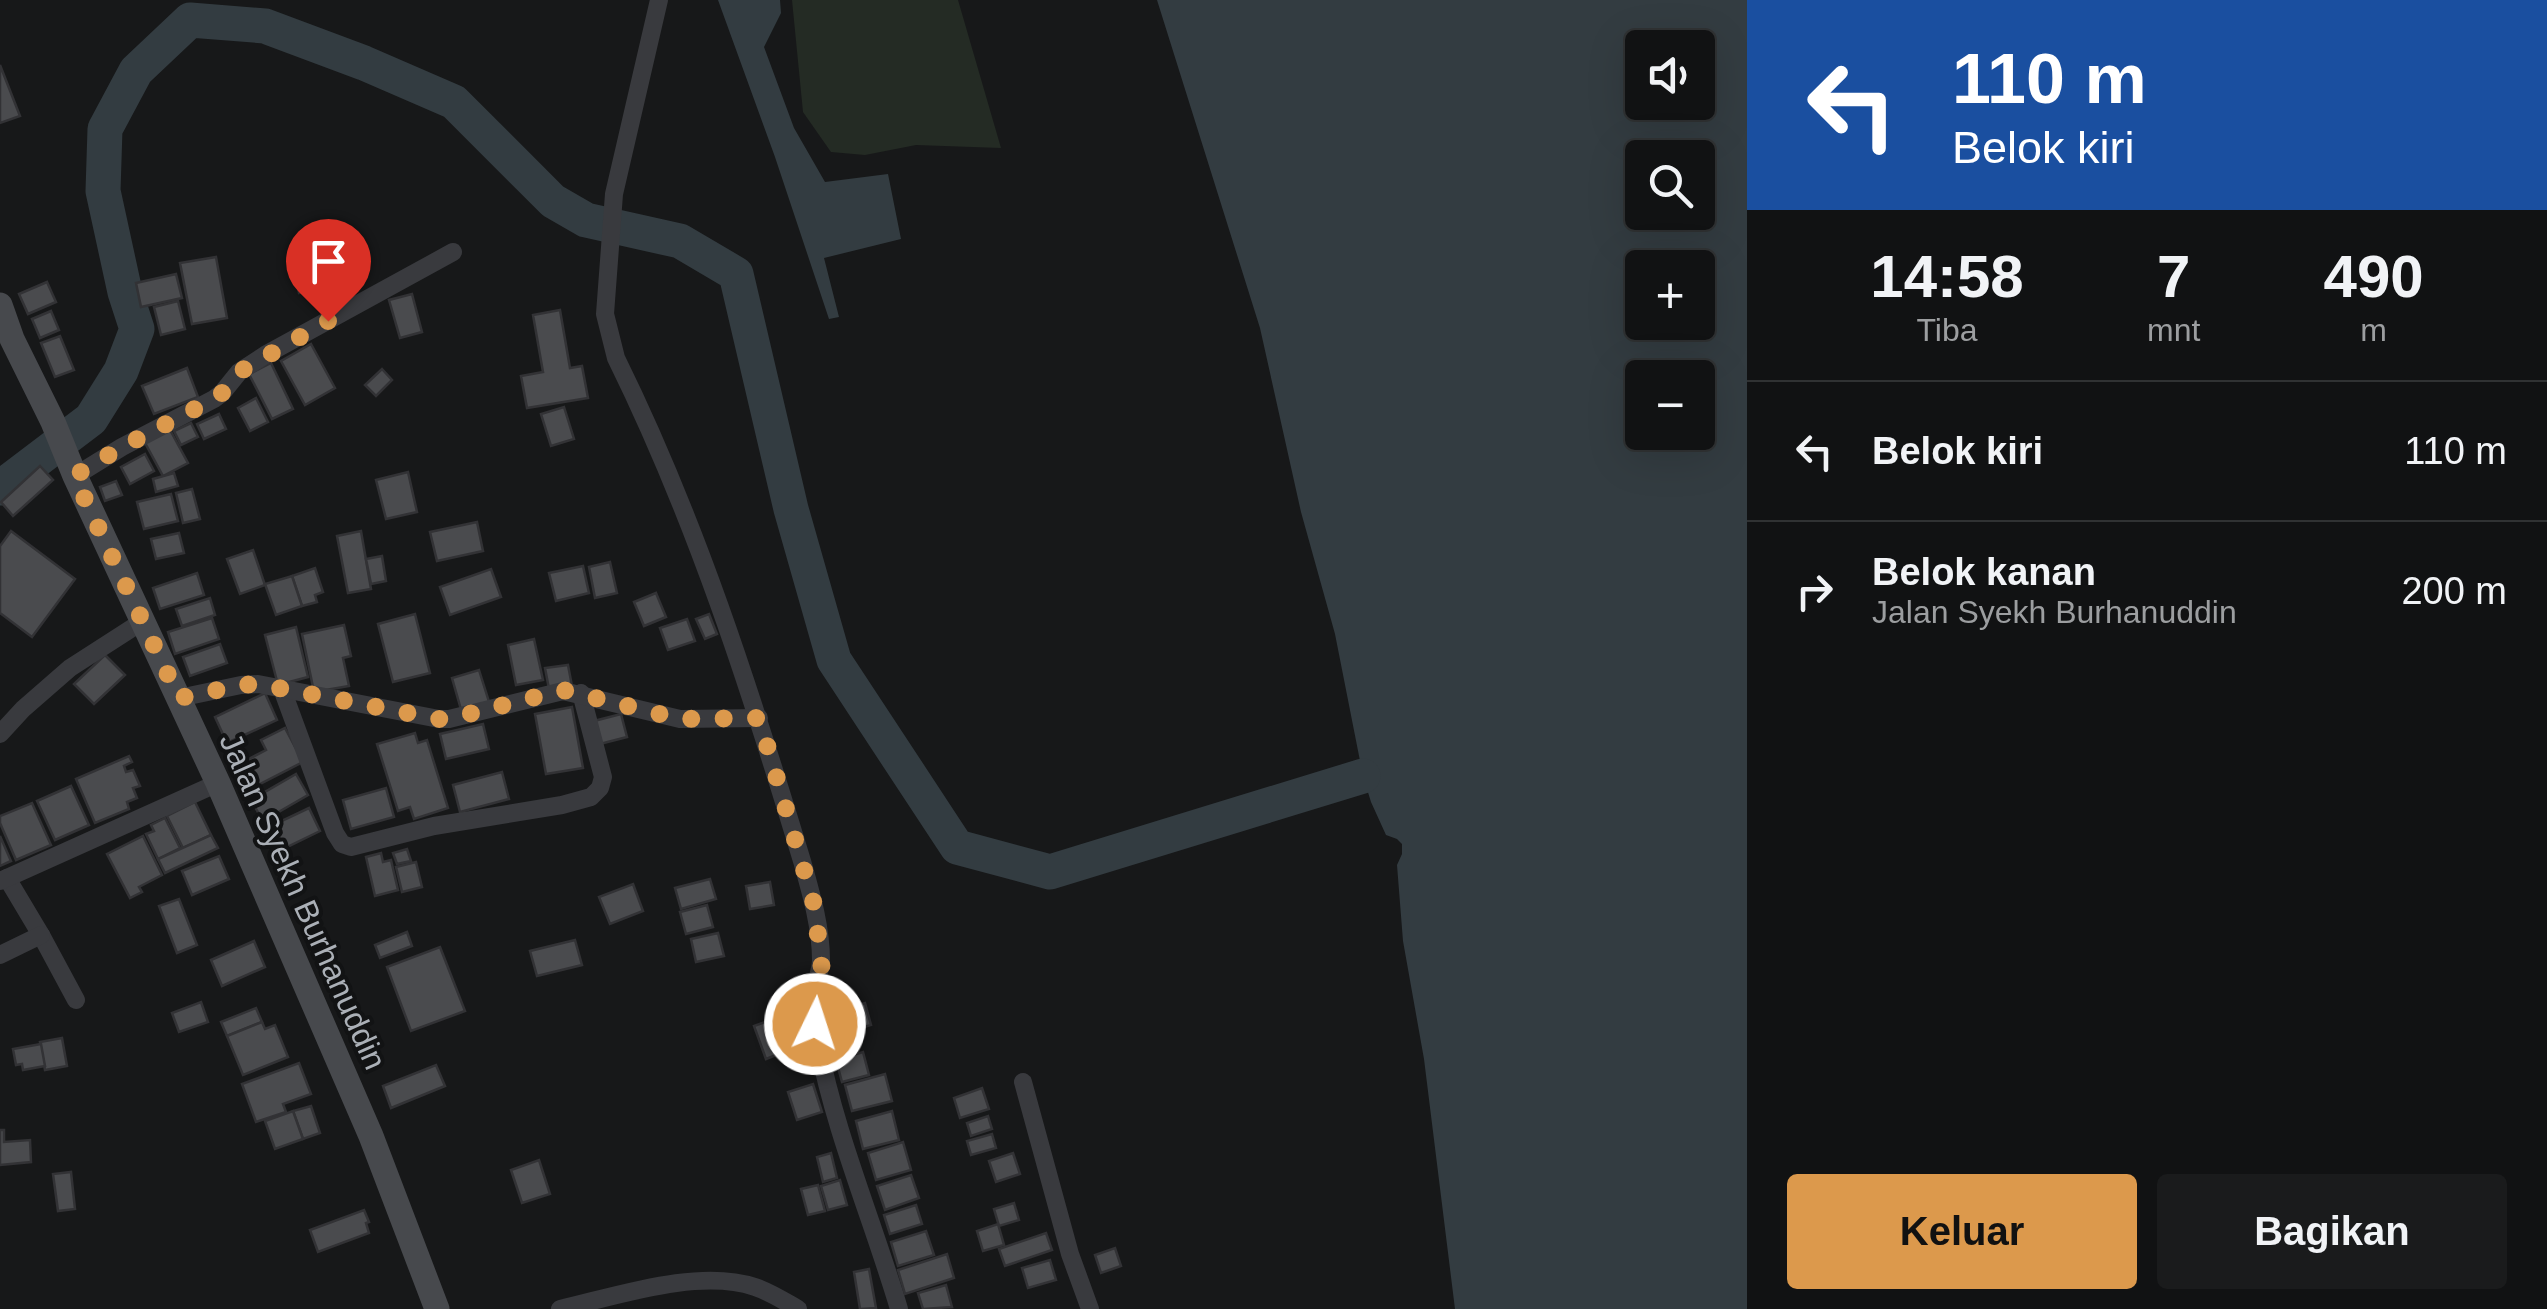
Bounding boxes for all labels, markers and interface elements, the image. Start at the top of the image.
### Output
map controls [1625,30,1715,450]
button: sound [1625,30,1715,120]
icon: left [1787,40,1917,170]
text: 110 m [1952,40,2147,118]
text: Belok kiri [1952,122,2135,173]
button: search [1625,140,1715,230]
pin [286,219,371,322]
icon: arrive [301,234,356,289]
text: 14:58 [1870,243,2024,310]
text: 7 [2157,243,2190,310]
text: 490 [2324,243,2424,310]
button: + [1625,250,1715,340]
text: Tiba [1916,312,1978,348]
text: mnt [2147,312,2200,348]
text: m [2360,312,2387,348]
button: − [1625,360,1715,450]
icon: left [1787,424,1842,479]
text: Belok kiri [1872,430,2043,472]
text: 110 m [2404,430,2507,472]
text: Belok kanan [1872,551,2096,593]
icon: right [1787,564,1842,619]
text: 200 m [2401,570,2507,612]
text: Jalan Syekh Burhanuddin [1872,594,2237,630]
street label: Jalan Syekh Burhanuddin [212,727,394,1075]
position arrow [763,972,867,1076]
button: Keluar [1787,1174,2137,1289]
button: Bagikan [2157,1174,2507,1289]

